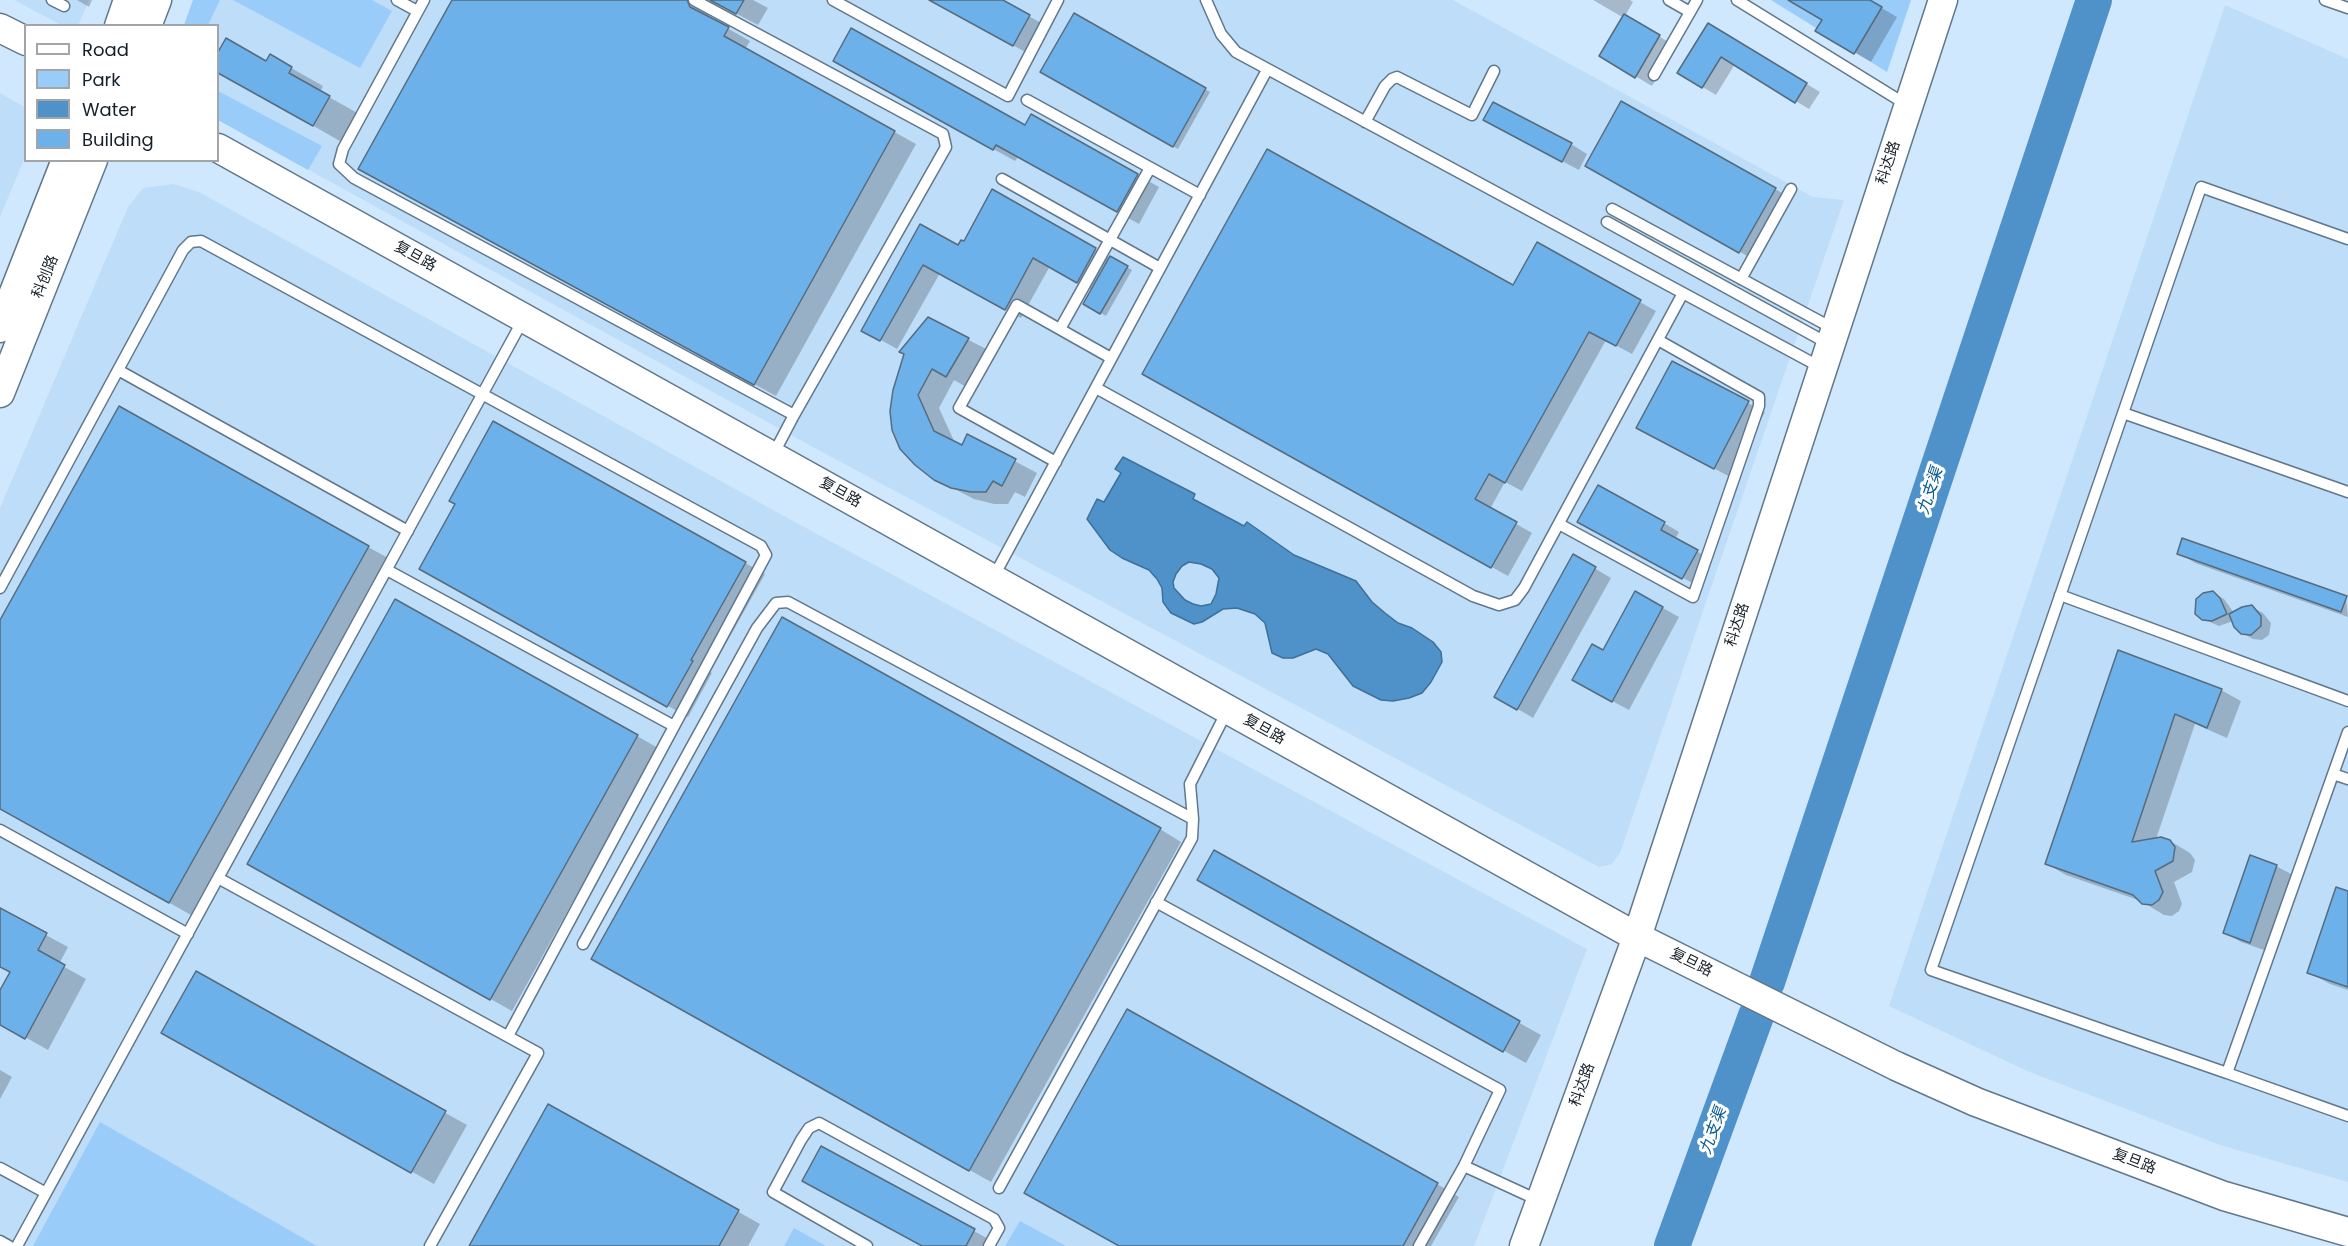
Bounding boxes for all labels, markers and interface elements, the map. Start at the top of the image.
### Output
legend [24,24,219,162]
text: Road [82,37,129,62]
text: Park [82,67,121,92]
text: Water [82,97,136,122]
text: Building [82,127,154,152]
street label: 科达路 [1873,139,1905,187]
street label: 复旦路 [391,238,439,276]
street label: 科创路 [29,253,63,301]
water label: 九支渠 [1914,465,1948,517]
street label: 复旦路 [816,474,864,512]
street label: 科达路 [1722,601,1754,649]
street label: 复旦路 [1240,711,1288,749]
street label: 复旦路 [1667,945,1715,981]
street label: 科达路 [1567,1061,1599,1109]
water label: 九支渠 [1697,1105,1731,1157]
street label: 复旦路 [2110,1146,2158,1178]

